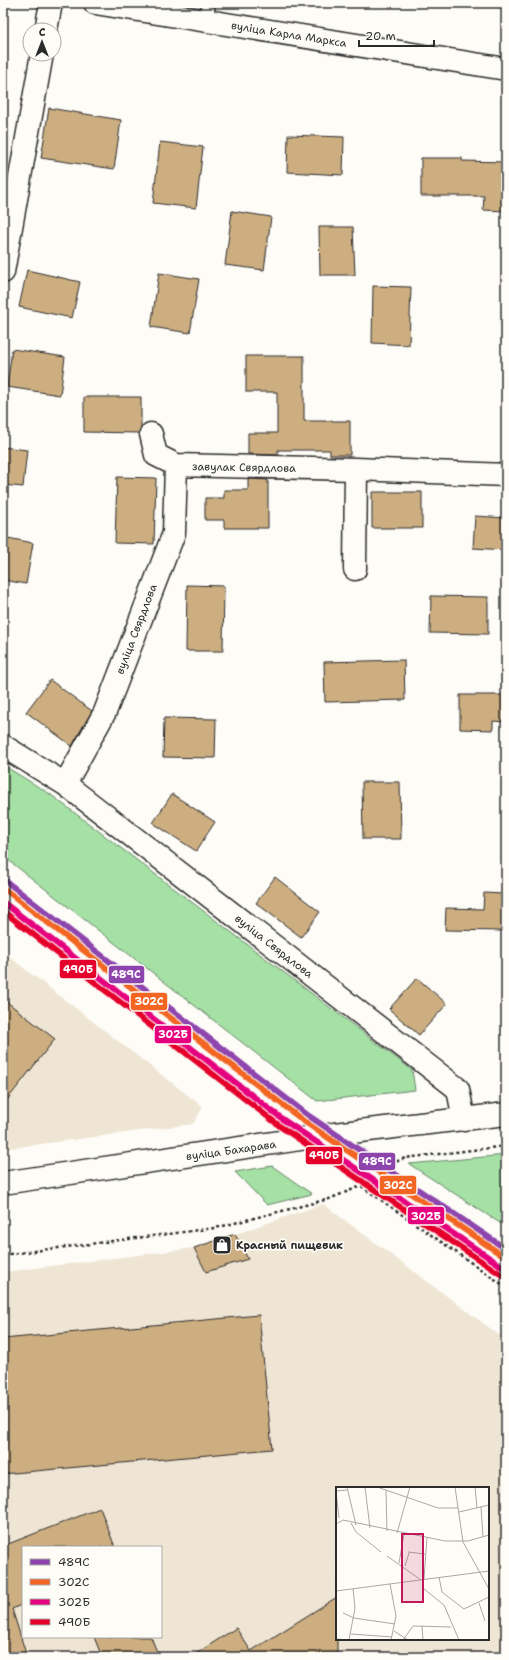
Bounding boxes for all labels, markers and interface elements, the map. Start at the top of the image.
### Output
street label: вуліца Карла Маркса [230,18,348,51]
north arrow [22,22,62,62]
scale bar [359,22,434,48]
text: С [39,25,46,40]
text: 20 m [365,28,396,44]
street label: завулак Свярдлова [192,459,296,476]
street label: вуліца Свярдлова [112,582,161,676]
street label: вуліца Свярдлова [231,911,316,982]
line badge: 490Б [59,959,97,979]
text: 490Б [63,962,93,977]
line badge: 489С [108,965,145,984]
text: 489С [111,967,141,982]
line badge: 302С [130,992,168,1011]
text: 302С [134,994,164,1009]
line badge: 302Б [154,1025,192,1044]
text: 302Б [158,1027,188,1042]
street label: вуліца Бахарава [185,1137,277,1164]
line badge: 490Б [305,1146,343,1165]
text: 490Б [309,1148,339,1163]
line badge: 489С [358,1152,396,1171]
text: 489С [362,1154,392,1169]
line badge: 302С [379,1175,417,1195]
text: 302С [383,1178,413,1193]
line badge: 302Б [407,1206,445,1225]
text: 302Б [411,1209,441,1224]
shop icon: Красный пищевик [211,1234,233,1256]
place label: Красный пищевик [236,1238,343,1253]
inset map [336,1487,489,1640]
legend [22,1546,162,1638]
text: 489С [58,1554,90,1570]
text: 302С [58,1574,89,1590]
text: 302Б [58,1594,90,1610]
text: 490Б [58,1614,90,1630]

